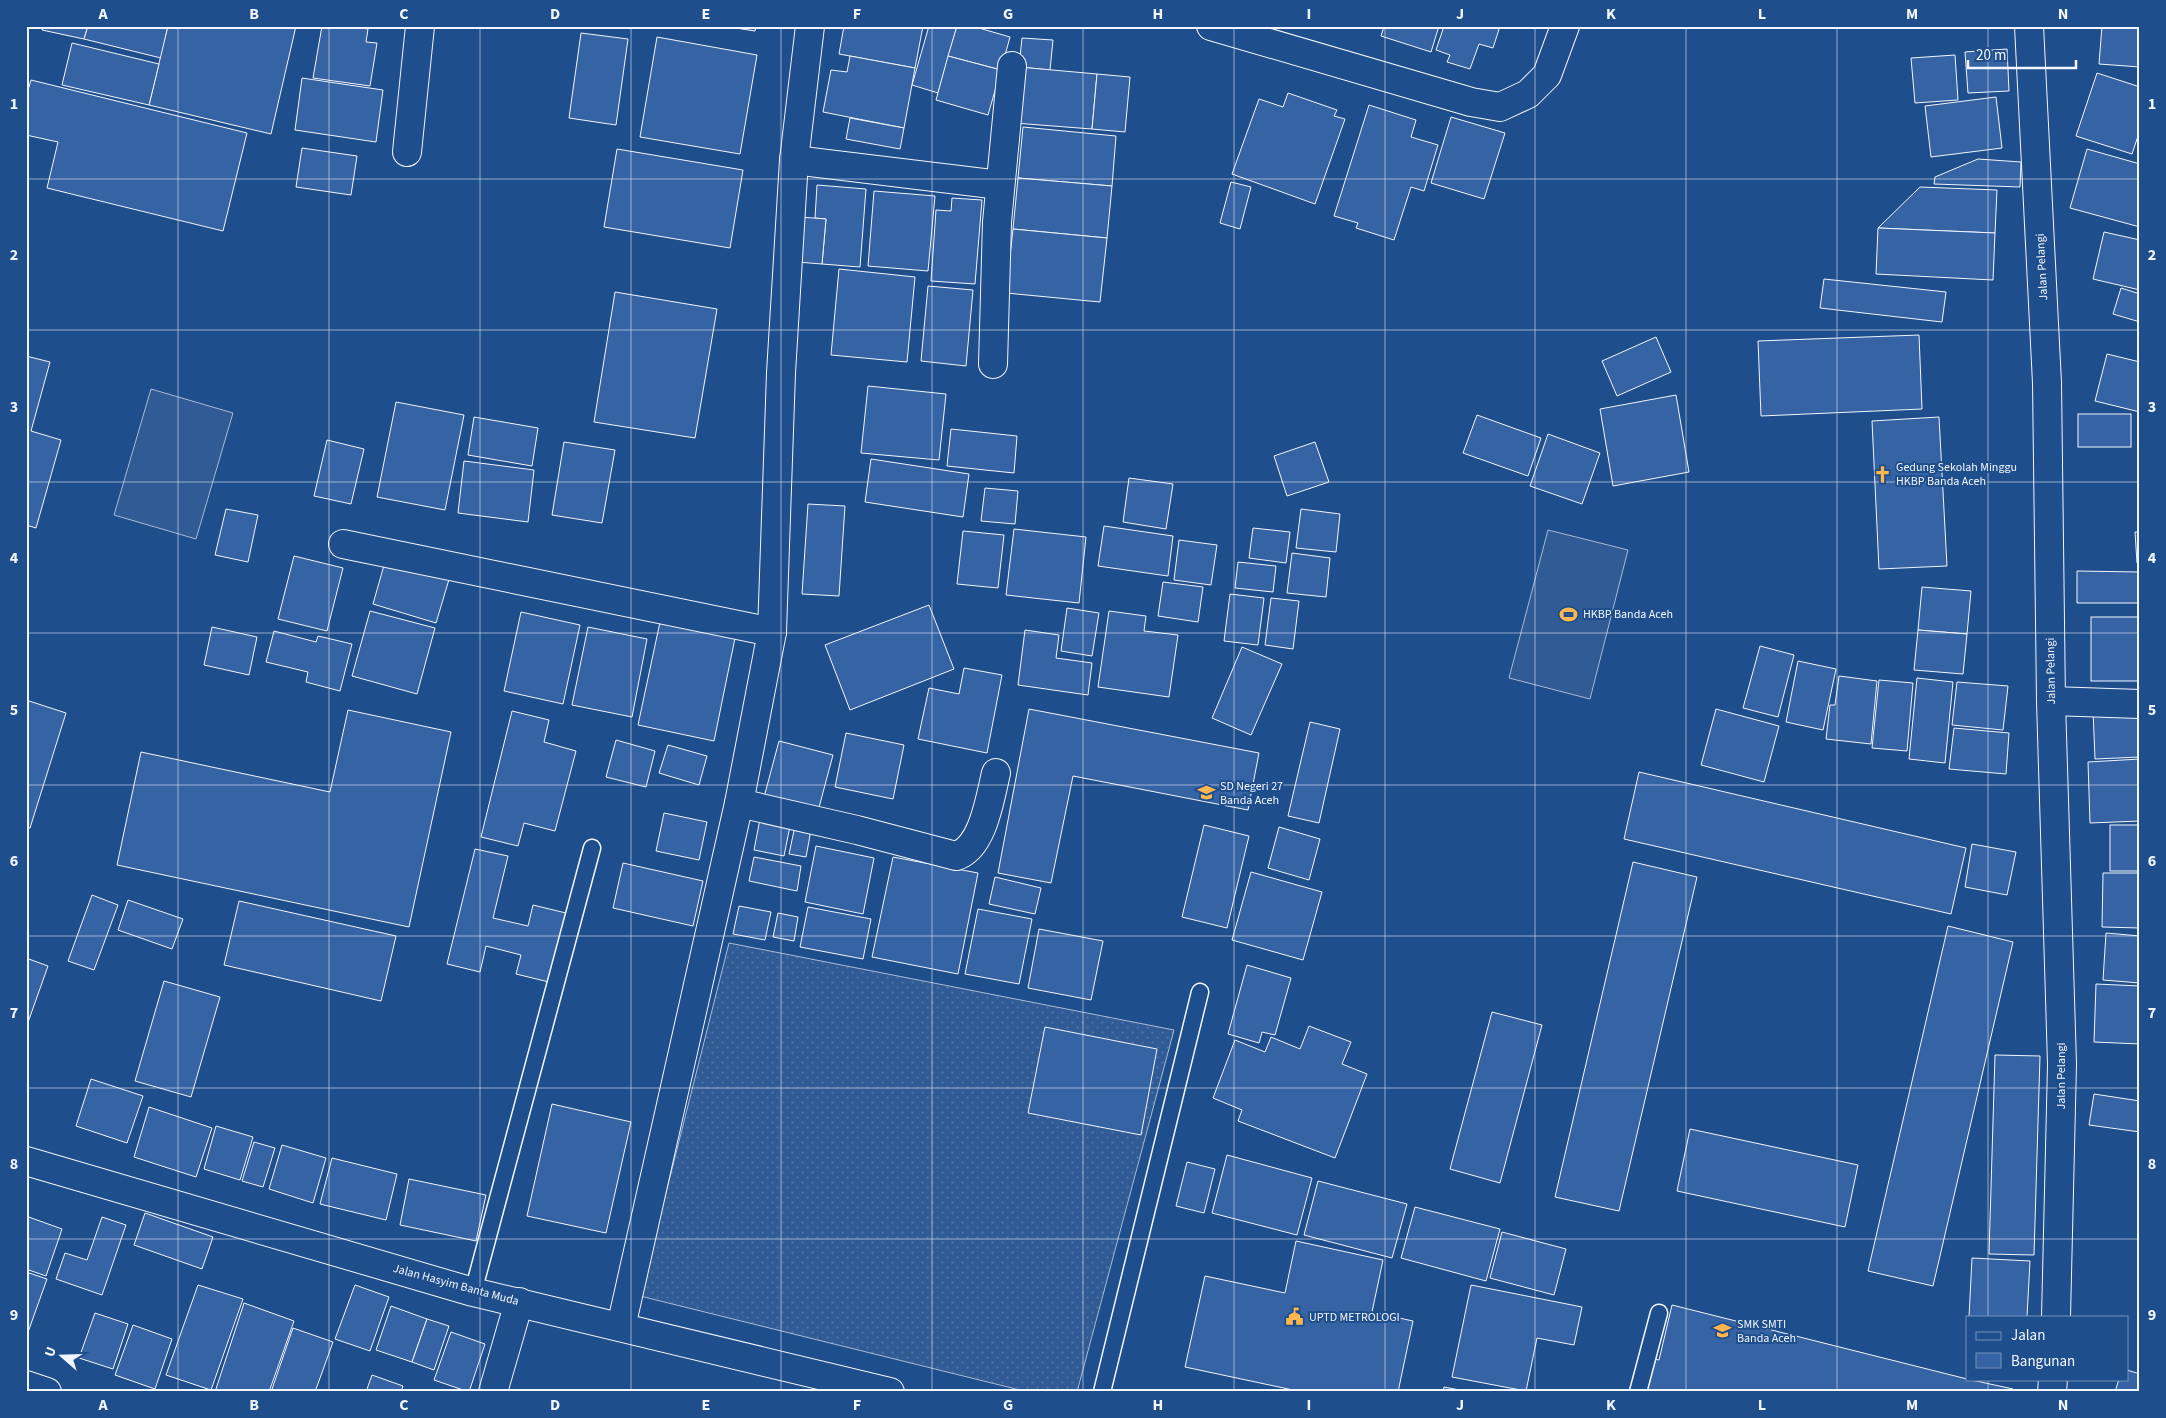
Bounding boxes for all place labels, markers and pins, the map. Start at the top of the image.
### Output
place label: Gedung Sekolah Minggu HKBP Banda Aceh [1896,459,2017,490]
church icon: Gedung Sekolah Minggu HKBP Banda Aceh [1872,464,1892,484]
sports icon: HKBP Banda Aceh [1559,604,1579,624]
place label: HKBP Banda Aceh [1583,606,1673,623]
place label: SD Negeri 27 Banda Aceh [1220,778,1283,809]
school or university icon: SD Negeri 27 Banda Aceh [1196,783,1216,803]
public building icon: UPTD METROLOGI [1285,1307,1305,1327]
place label: UPTD METROLOGI [1309,1309,1400,1326]
place label: SMK SMTI Banda Aceh [1737,1316,1796,1347]
school or university icon: SMK SMTI Banda Aceh [1713,1321,1733,1341]

